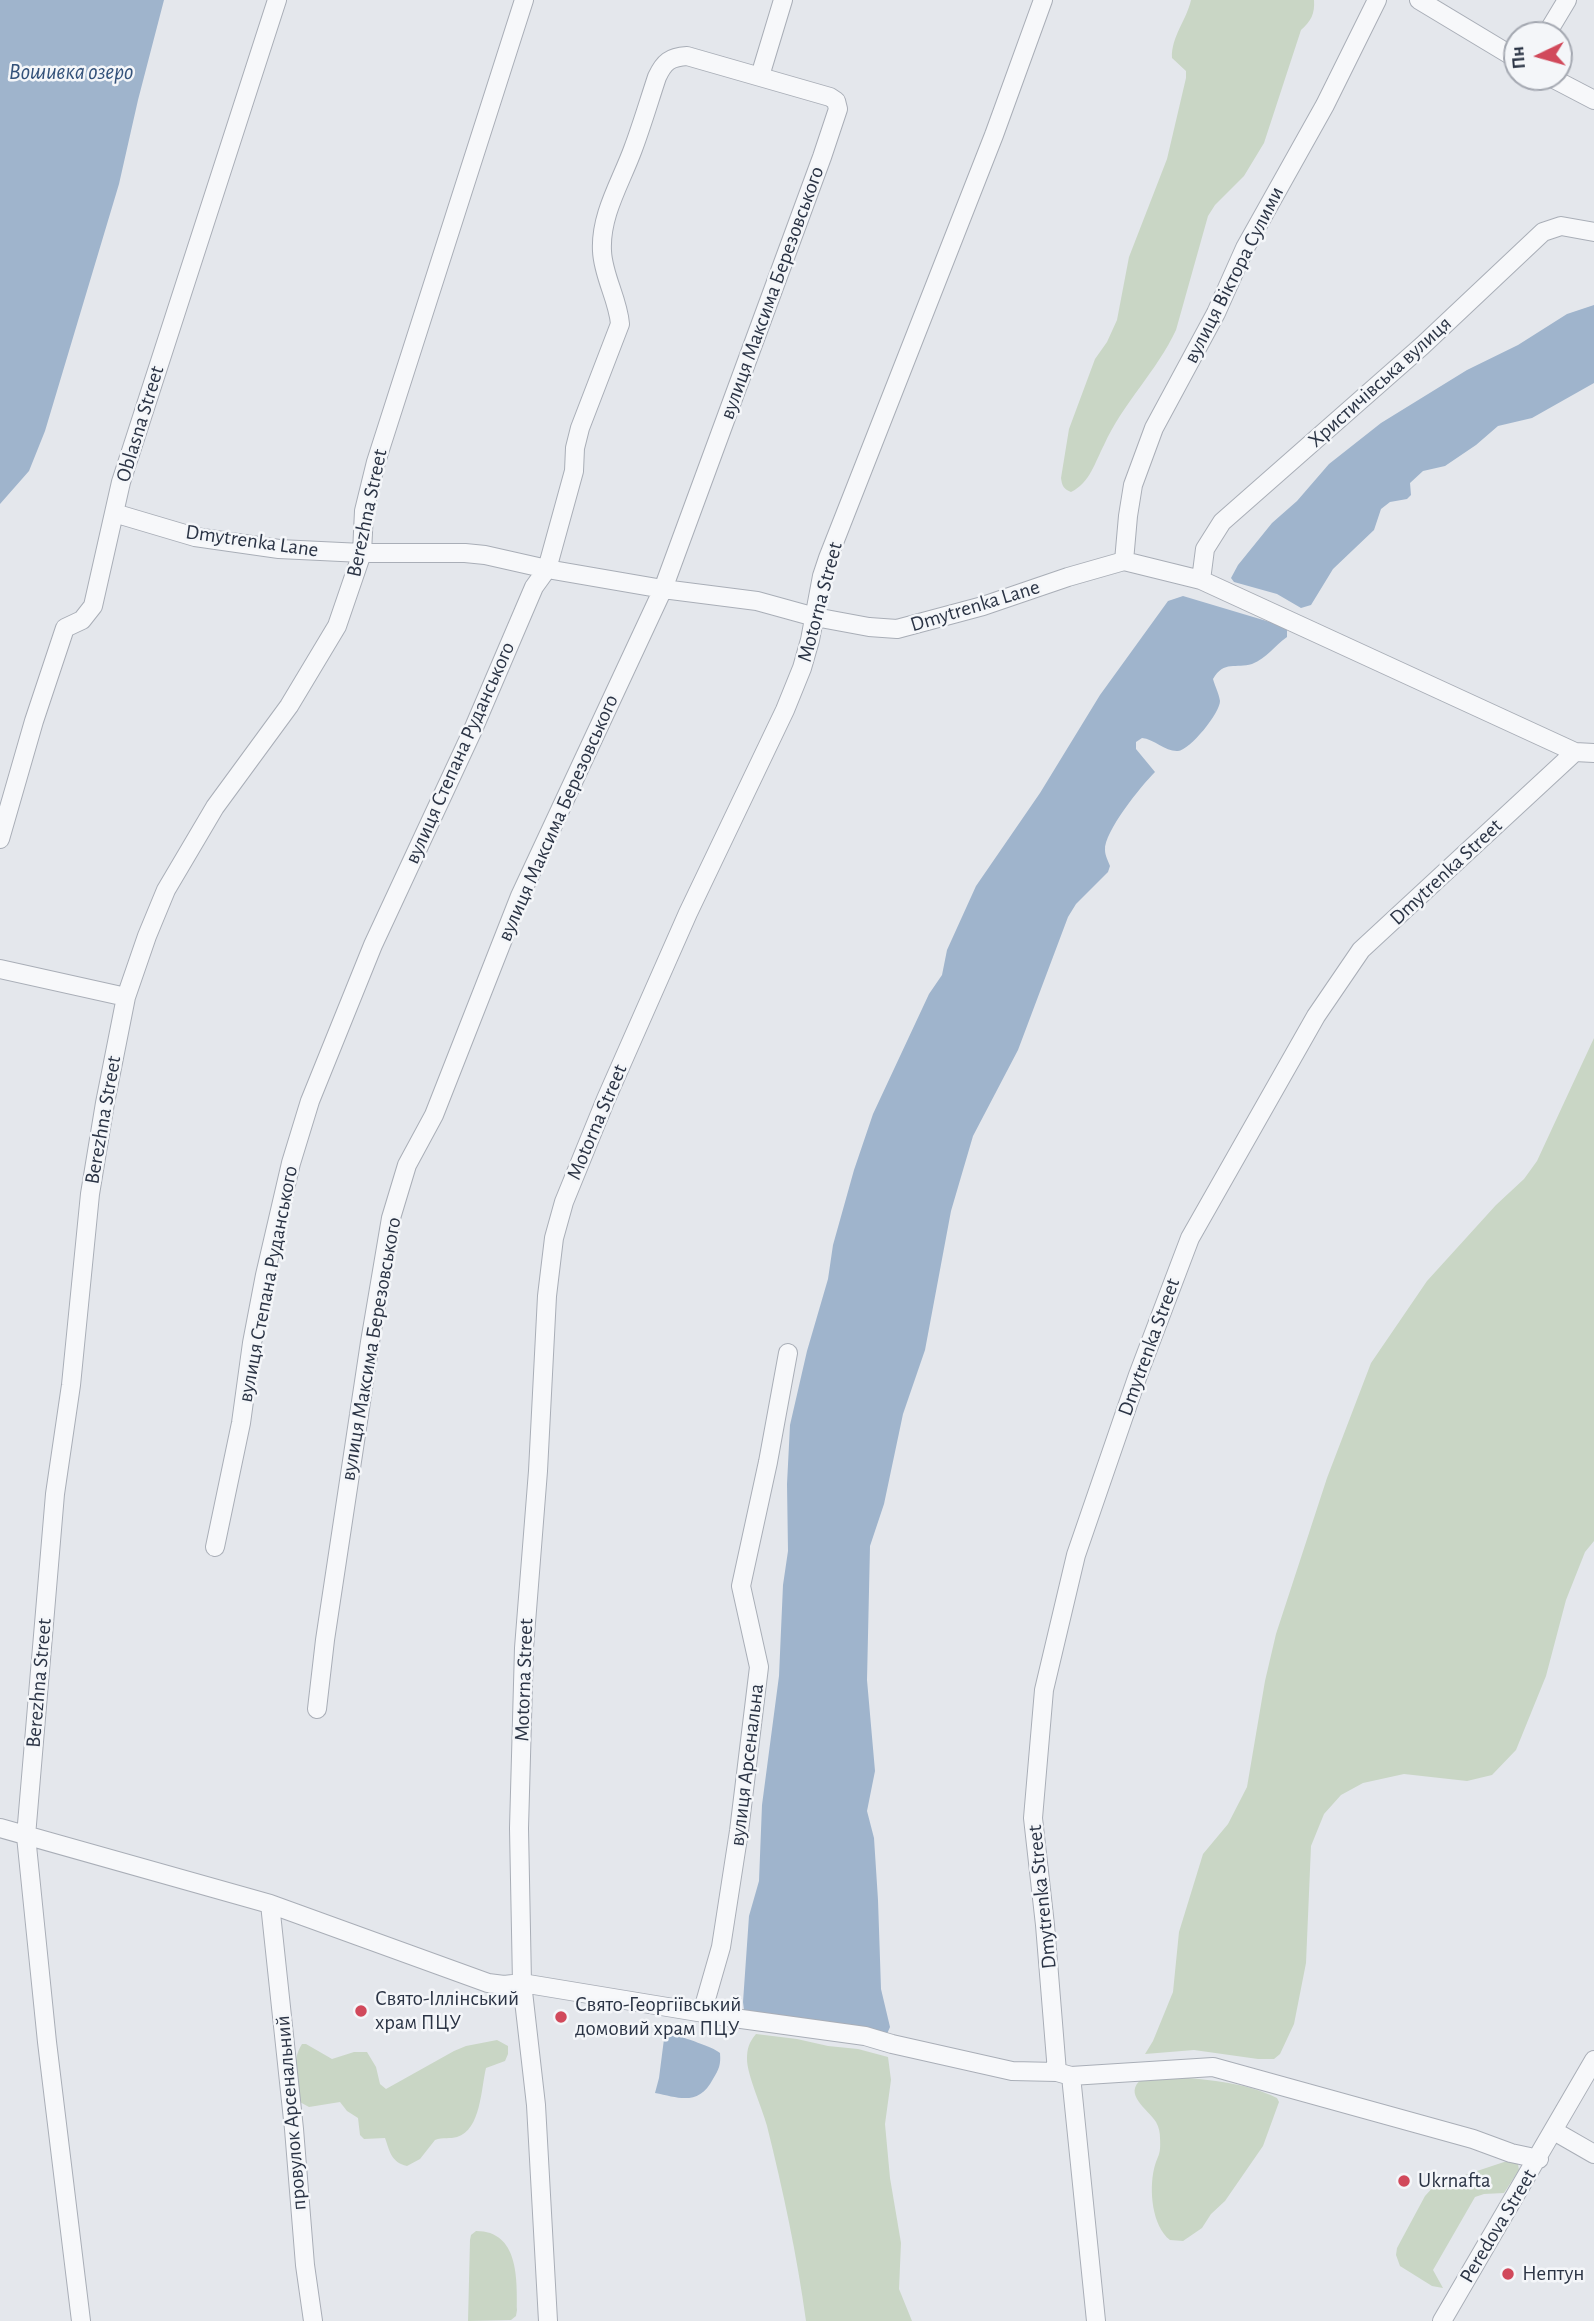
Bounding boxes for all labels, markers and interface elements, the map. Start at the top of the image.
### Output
north arrow [1503,21,1573,91]
text: Пн [1508,45,1529,70]
water label: Вошивка озеро [9,58,133,86]
street label: вулиця Максима Березовського [714,163,830,423]
street label: вулиця Віктора Сулими [1178,182,1290,368]
street label: Христичівська вулиця [1303,311,1457,453]
street label: Oblasna Street [110,363,170,485]
street label: Berezhna Street [341,447,393,579]
street label: Dmytrenka Lane [184,519,320,563]
street label: Motorna Street [792,539,848,665]
street label: Dmytrenka Lane [907,574,1043,638]
street label: вулиця Степана Руданського [400,638,520,868]
street label: вулиця Максима Березовського [492,691,624,945]
street label: Dmytrenka Street [1385,813,1507,931]
street label: Berezhna Street [79,1054,127,1186]
street label: Motorna Street [561,1060,633,1184]
street label: вулиця Степана Руданського [233,1164,303,1404]
street label: вулиця Максима Березовського [335,1215,407,1483]
street label: Dmytrenka Street [1112,1275,1186,1419]
street label: Berezhna Street [21,1617,57,1749]
street label: Motorna Street [509,1618,539,1742]
street label: вулиця Арсенальна [725,1682,769,1848]
street label: Dmytrenka Street [1022,1824,1062,1970]
place label: Свято-Іллінський храм ПЦУ [375,1986,519,2036]
place label: Свято-Георгіївський домовий храм ПЦУ [575,1992,741,2042]
marker: Свято-Іллінський храм ПЦУ [353,2003,369,2019]
marker: Свято-Георгіївський домовий храм ПЦУ [553,2009,569,2025]
street label: провулок Арсенальний [270,2014,312,2212]
street label: Peredova Street [1454,2165,1542,2287]
place label: Ukrnafta [1418,2168,1491,2194]
marker: Ukrnafta [1396,2173,1412,2189]
place label: Нептун [1522,2261,1585,2287]
marker: Нептун [1500,2266,1516,2282]

